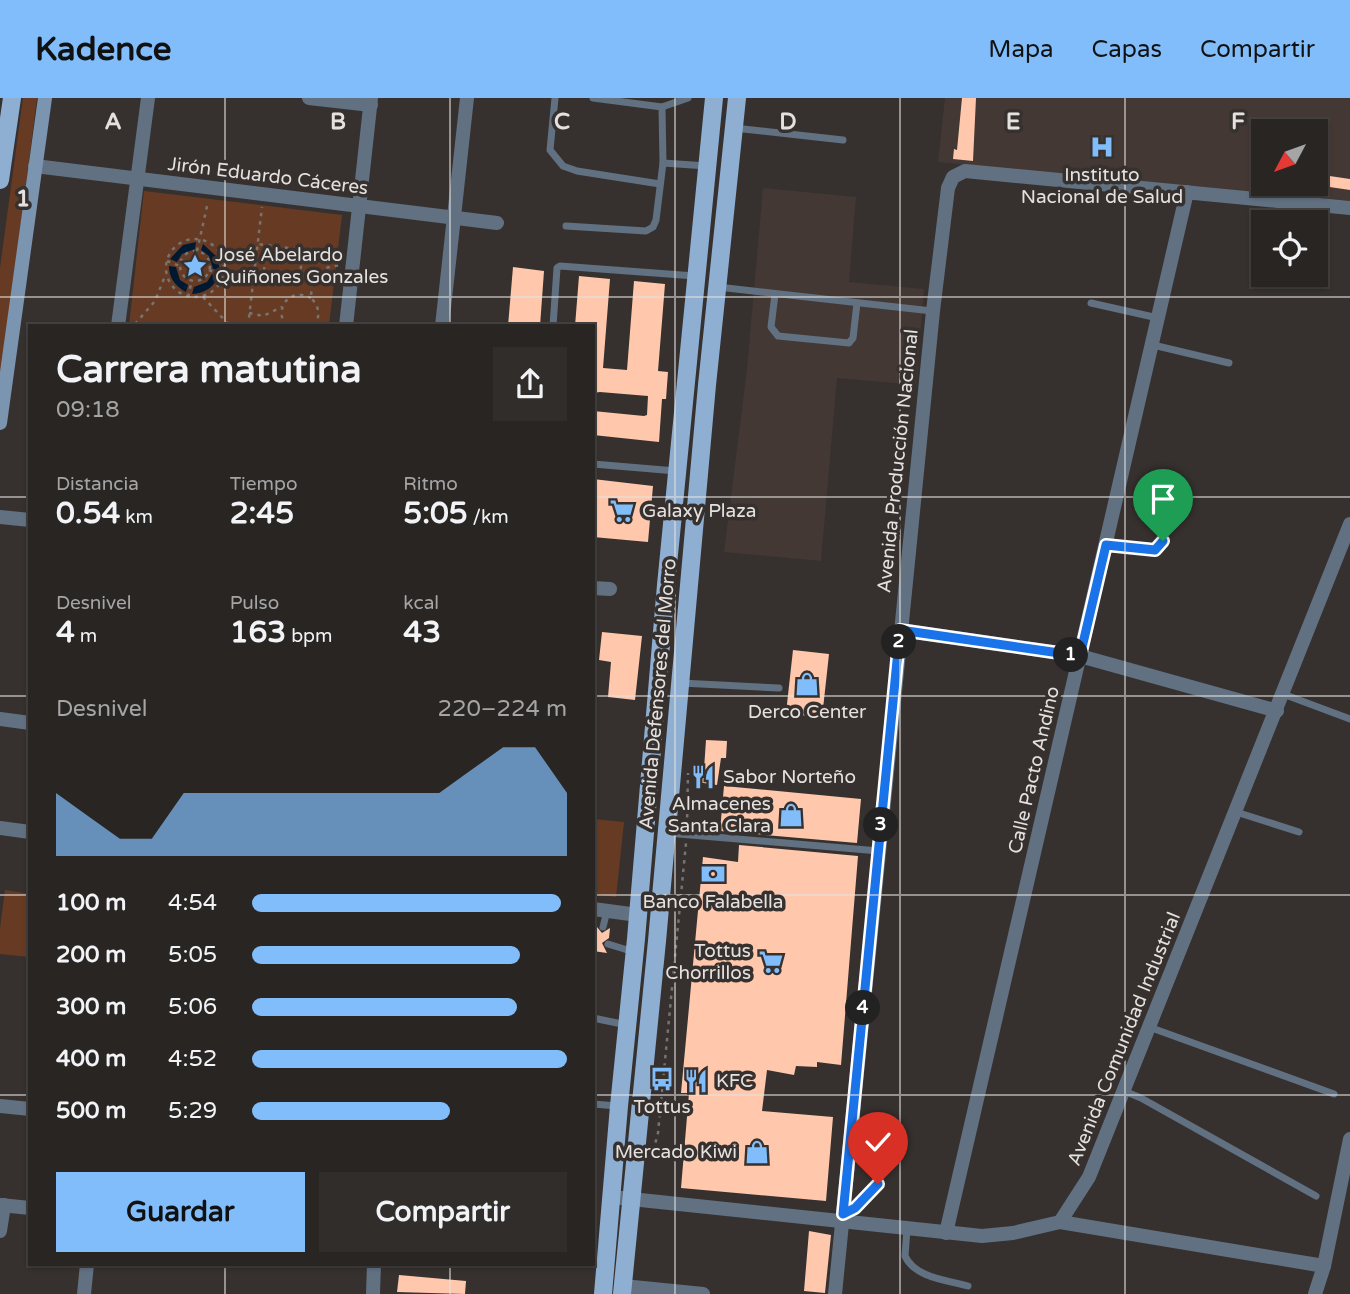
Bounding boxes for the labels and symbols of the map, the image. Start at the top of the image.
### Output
text: A [104,108,122,136]
text: B [330,108,346,136]
text: C [554,108,570,136]
text: D [779,108,797,136]
text: E [1006,108,1020,136]
text: F [1231,108,1245,136]
north arrow [1251,119,1328,196]
hospital icon: Instituto Nacional de Salud [1088,133,1116,161]
street label: Jirón Eduardo Cáceres [167,153,369,199]
place label: Instituto Nacional de Salud [1021,164,1183,208]
text: 1 [16,185,30,213]
place label: José Abelardo Quiñones Gonzales [215,244,388,288]
place icon: José Abelardo Quiñones Gonzales [181,252,209,280]
street label: Avenida Producción Nacional [873,328,923,594]
pin [1133,469,1193,541]
supermarket icon: Galaxy Plaza [608,497,636,525]
place label: Galaxy Plaza [642,500,756,522]
street label: Avenida Defensores del Morro [635,557,681,831]
pin: 2 [881,624,916,660]
pin: 1 [1054,638,1088,672]
shop icon: Derco Center [793,670,821,698]
street label: Calle Pacto Andino [1004,684,1064,856]
place label: Derco Center [748,701,867,723]
restaurant icon: Sabor Norteño [689,763,717,791]
place label: Sabor Norteño [723,766,856,788]
place label: Almacenes Santa Clara [668,793,771,837]
shop icon: Almacenes Santa Clara [777,801,805,829]
pin: 3 [864,808,898,842]
bank icon: Banco Falabella [699,860,727,888]
place label: Banco Falabella [642,891,784,913]
street label: Avenida Comunidad Industrial [1063,909,1185,1169]
place label: Tottus Chorrillos [665,940,751,984]
supermarket icon: Tottus Chorrillos [757,948,785,976]
pin: 4 [846,990,880,1026]
bus stop icon: Tottus [648,1065,676,1093]
restaurant icon: KFC [682,1067,710,1095]
place label: KFC [716,1070,753,1092]
place label: Tottus [633,1096,691,1118]
pin [848,1112,908,1184]
shop icon: Mercado Kiwi [743,1138,771,1166]
place label: Mercado Kiwi [615,1141,737,1163]

